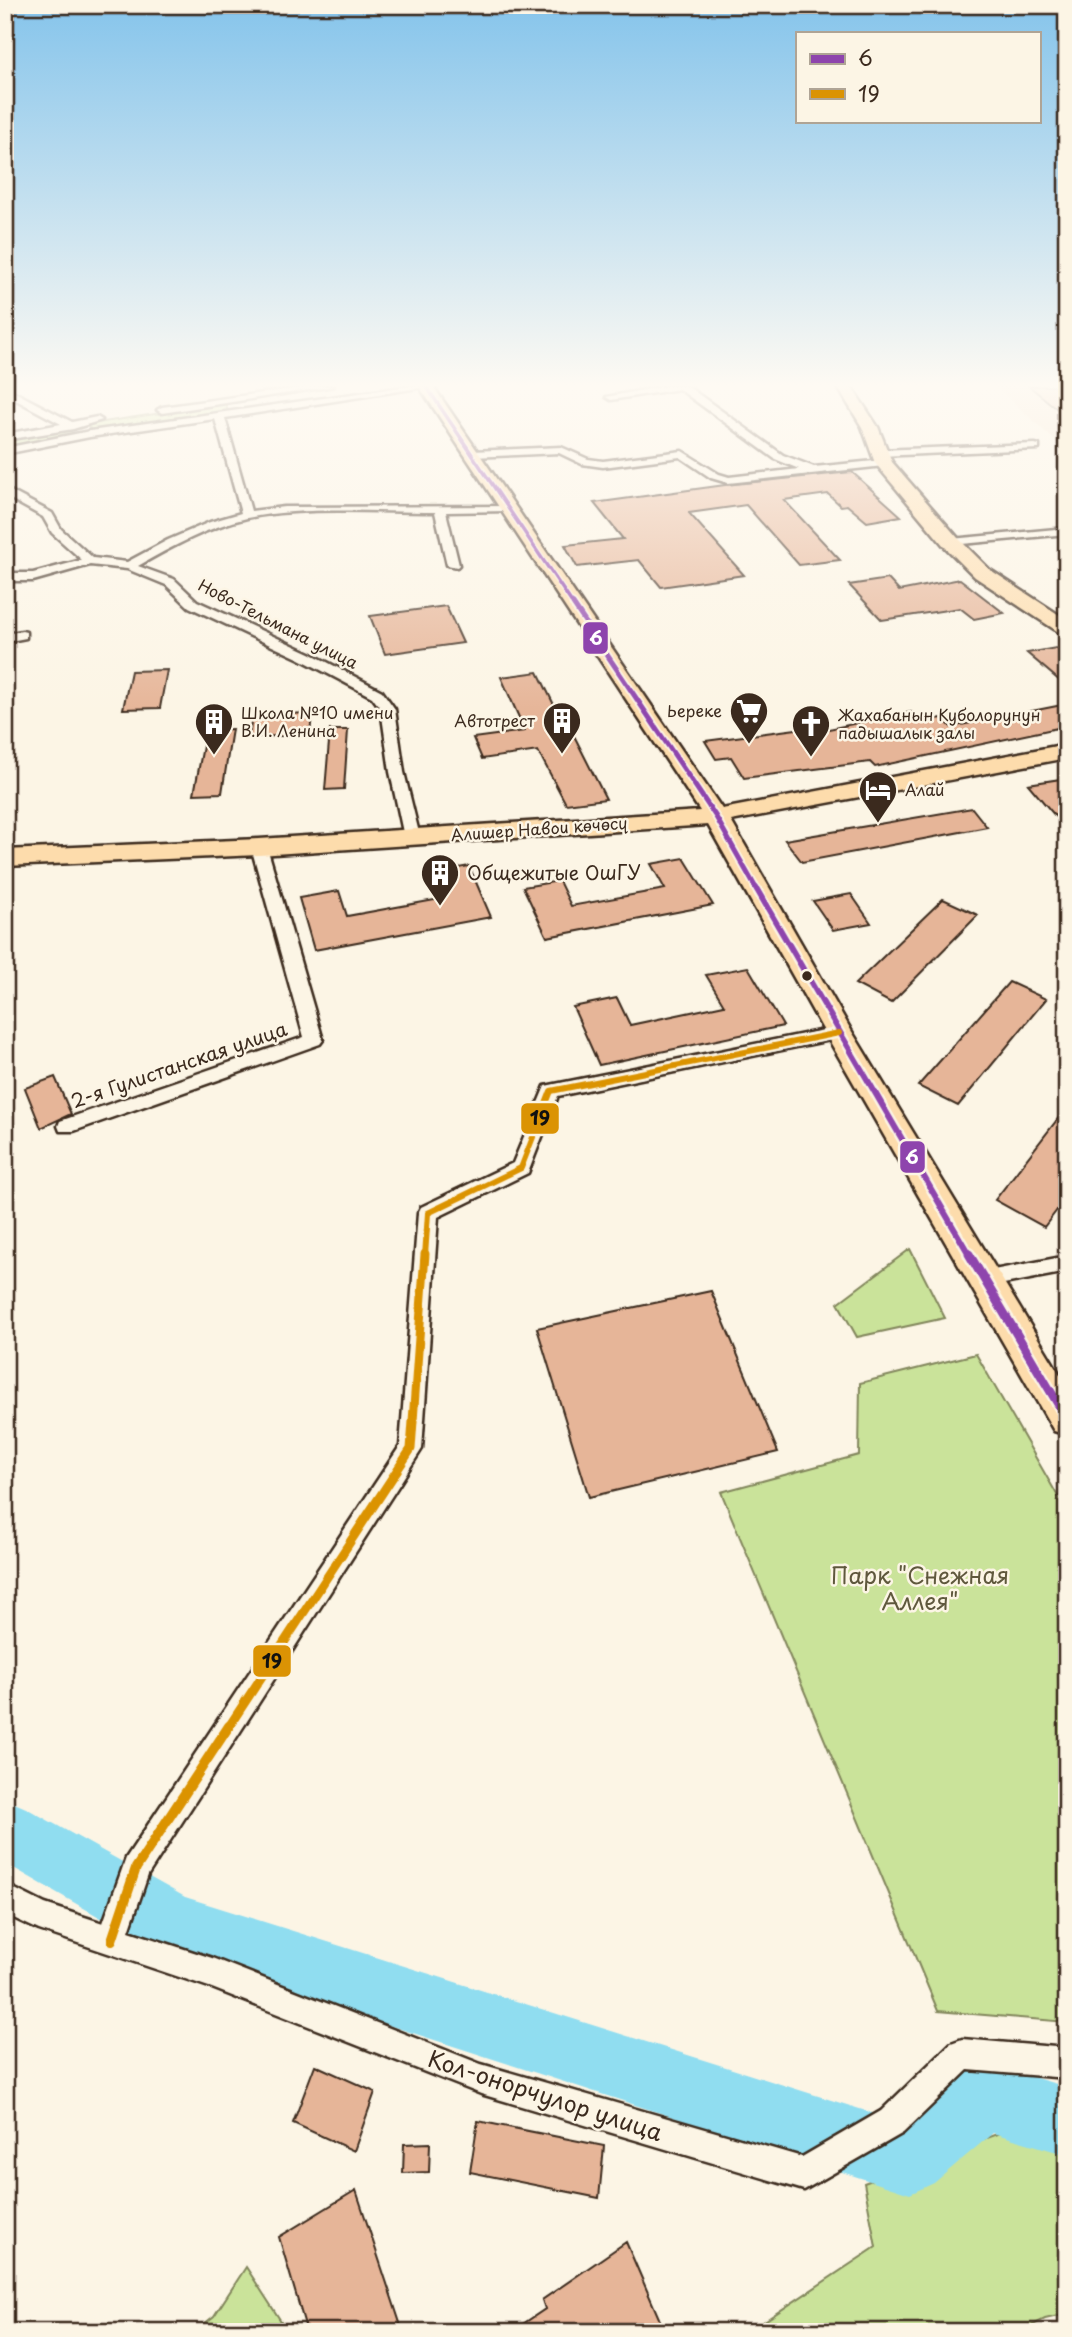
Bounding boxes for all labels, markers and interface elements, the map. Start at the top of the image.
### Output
legend [796,32,1040,122]
text: 6 [858,41,873,73]
text: 19 [858,77,880,109]
street label: Ново-Тельмана улица [194,572,363,674]
line badge: 6 [582,621,609,655]
text: 6 [589,623,603,651]
supermarket icon: Ьереке [728,690,770,745]
place label: Ьереке [667,698,722,722]
place label: Школа №10 имени В.И. Ленина [241,700,393,742]
building icon: Автотрест [541,700,583,755]
building icon: Школа №10 имени В.И. Ленина [193,701,235,756]
place label: Жахабанын Куболорунун падышалык залы [838,702,1040,744]
church icon: Жахабанын Куболорунун падышалык залы [790,703,832,758]
place label: Автотрест [454,708,535,732]
hotel icon: Алай [857,769,899,824]
place label: Алай [905,777,944,801]
street label: Алишер Навои көчөсү [450,810,629,846]
building icon: Общежитые ОшГУ [419,852,461,907]
place label: Общежитые ОшГУ [467,858,641,886]
unlabelled marker [800,969,814,983]
street label: 2-я Гулистанская улица [67,1014,291,1114]
line badge: 19 [520,1102,560,1135]
text: 19 [530,1103,550,1131]
line badge: 6 [899,1140,926,1174]
text: 6 [905,1142,919,1170]
park label: Парк "Снежная Аллея" [831,1557,1009,1618]
line badge: 19 [252,1644,292,1678]
text: 19 [262,1646,282,1674]
street label: Кол-онорчулор улица [424,2040,668,2149]

